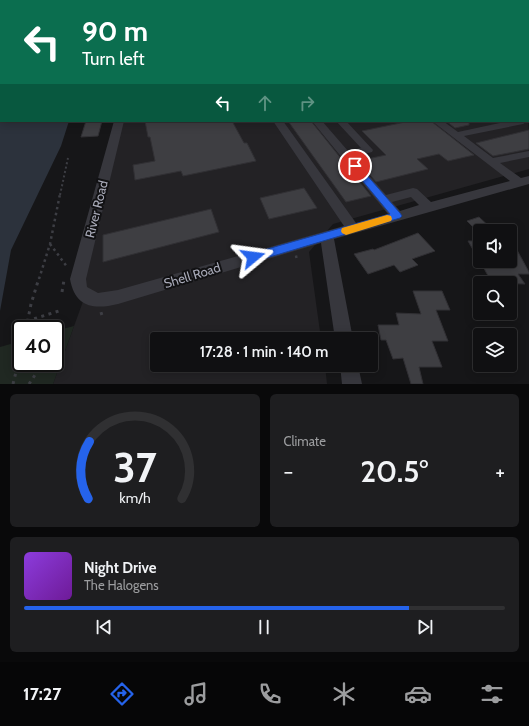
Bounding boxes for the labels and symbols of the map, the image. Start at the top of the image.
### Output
pin [338,149,372,183]
street label: River Road [81,179,111,239]
position arrow [232,236,274,278]
street label: Shell Road [162,259,222,291]
speed limit sign: 40 [12,320,64,372]

